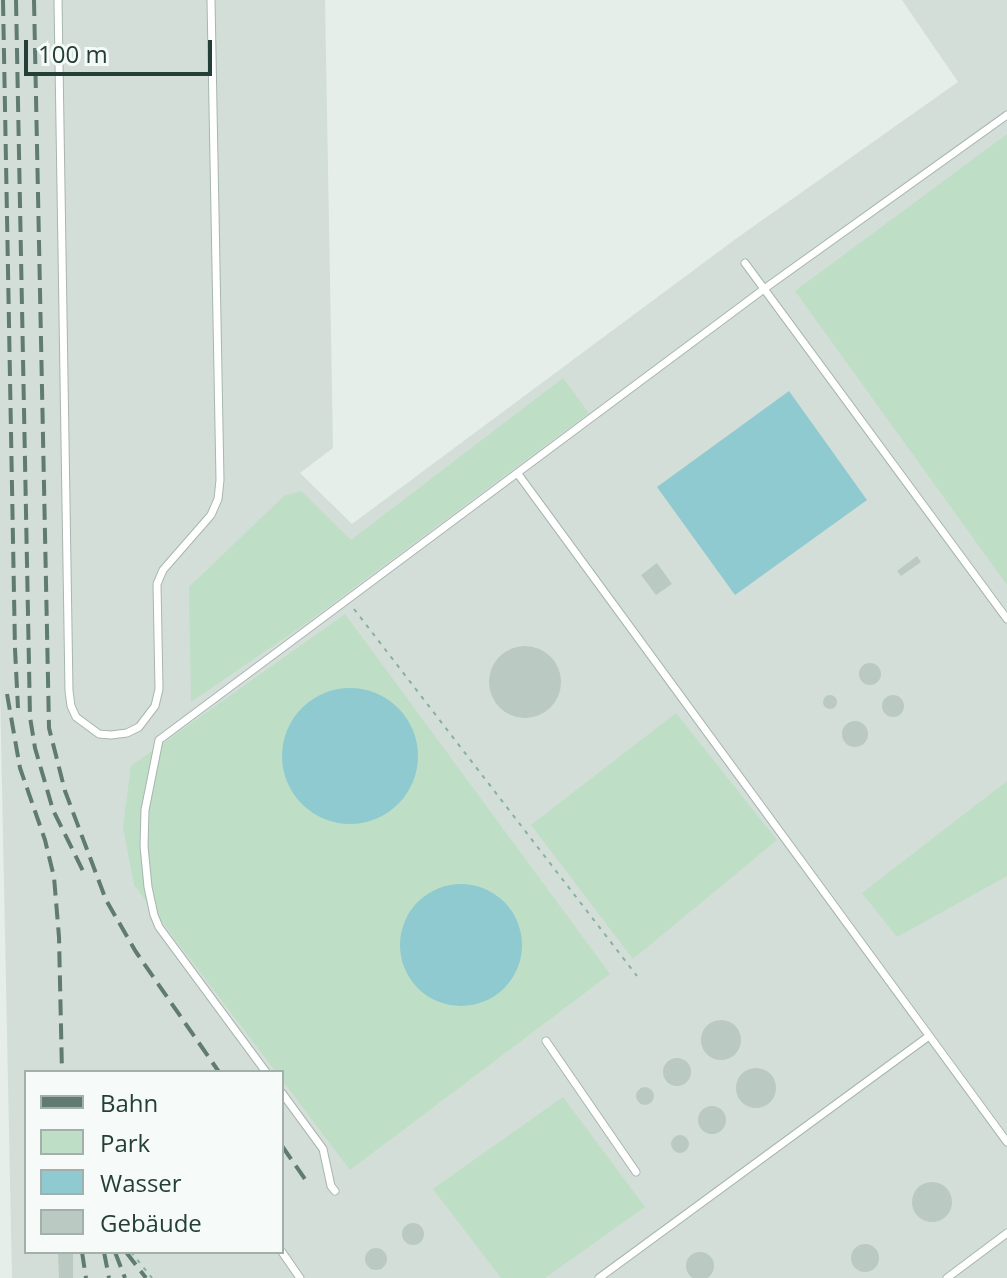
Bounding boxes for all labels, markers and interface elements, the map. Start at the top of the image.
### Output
scale bar [28,24,216,74]
text: 100 m [38,37,108,70]
legend [24,1070,284,1254]
text: Bahn [100,1086,158,1119]
text: Park [100,1126,150,1159]
text: Wasser [100,1166,182,1199]
text: Gebäude [100,1206,202,1239]

